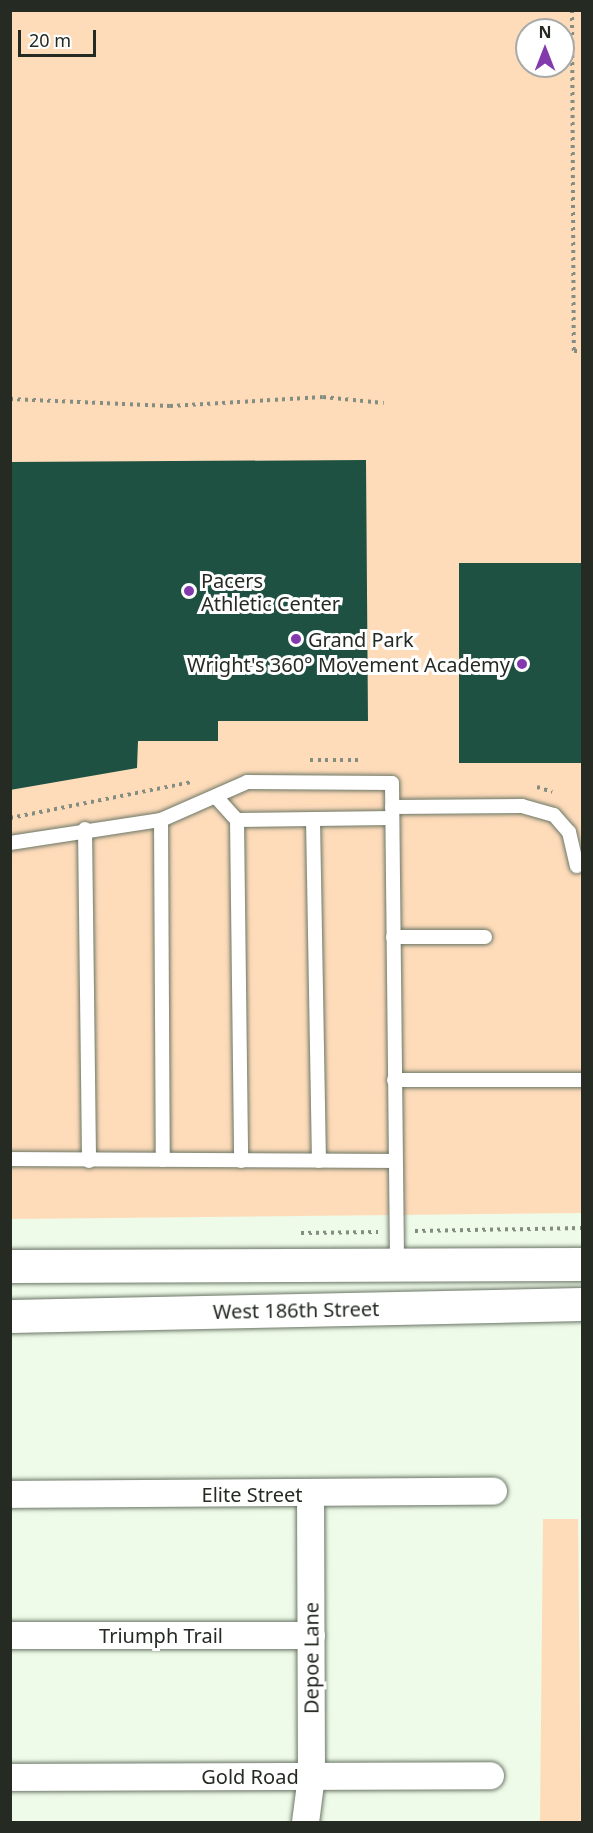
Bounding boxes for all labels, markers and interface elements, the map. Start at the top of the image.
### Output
scale bar [21,18,99,56]
north arrow [515,18,575,78]
text: N [538,21,552,43]
text: 20 m [29,28,71,52]
place label: Pacers Athletic Center [201,568,340,615]
marker: Pacers Athletic Center [182,584,196,598]
place label: Grand Park [308,627,414,651]
marker: Grand Park [289,632,303,646]
place label: Wright's 360° Movement Academy [187,652,510,676]
marker: Wright's 360° Movement Academy [515,657,529,671]
street label: West 186th Street [213,1297,379,1323]
street label: Elite Street [202,1482,302,1506]
street label: Depoe Lane [299,1602,323,1714]
street label: Triumph Trail [99,1623,223,1647]
street label: Gold Road [201,1764,299,1788]

